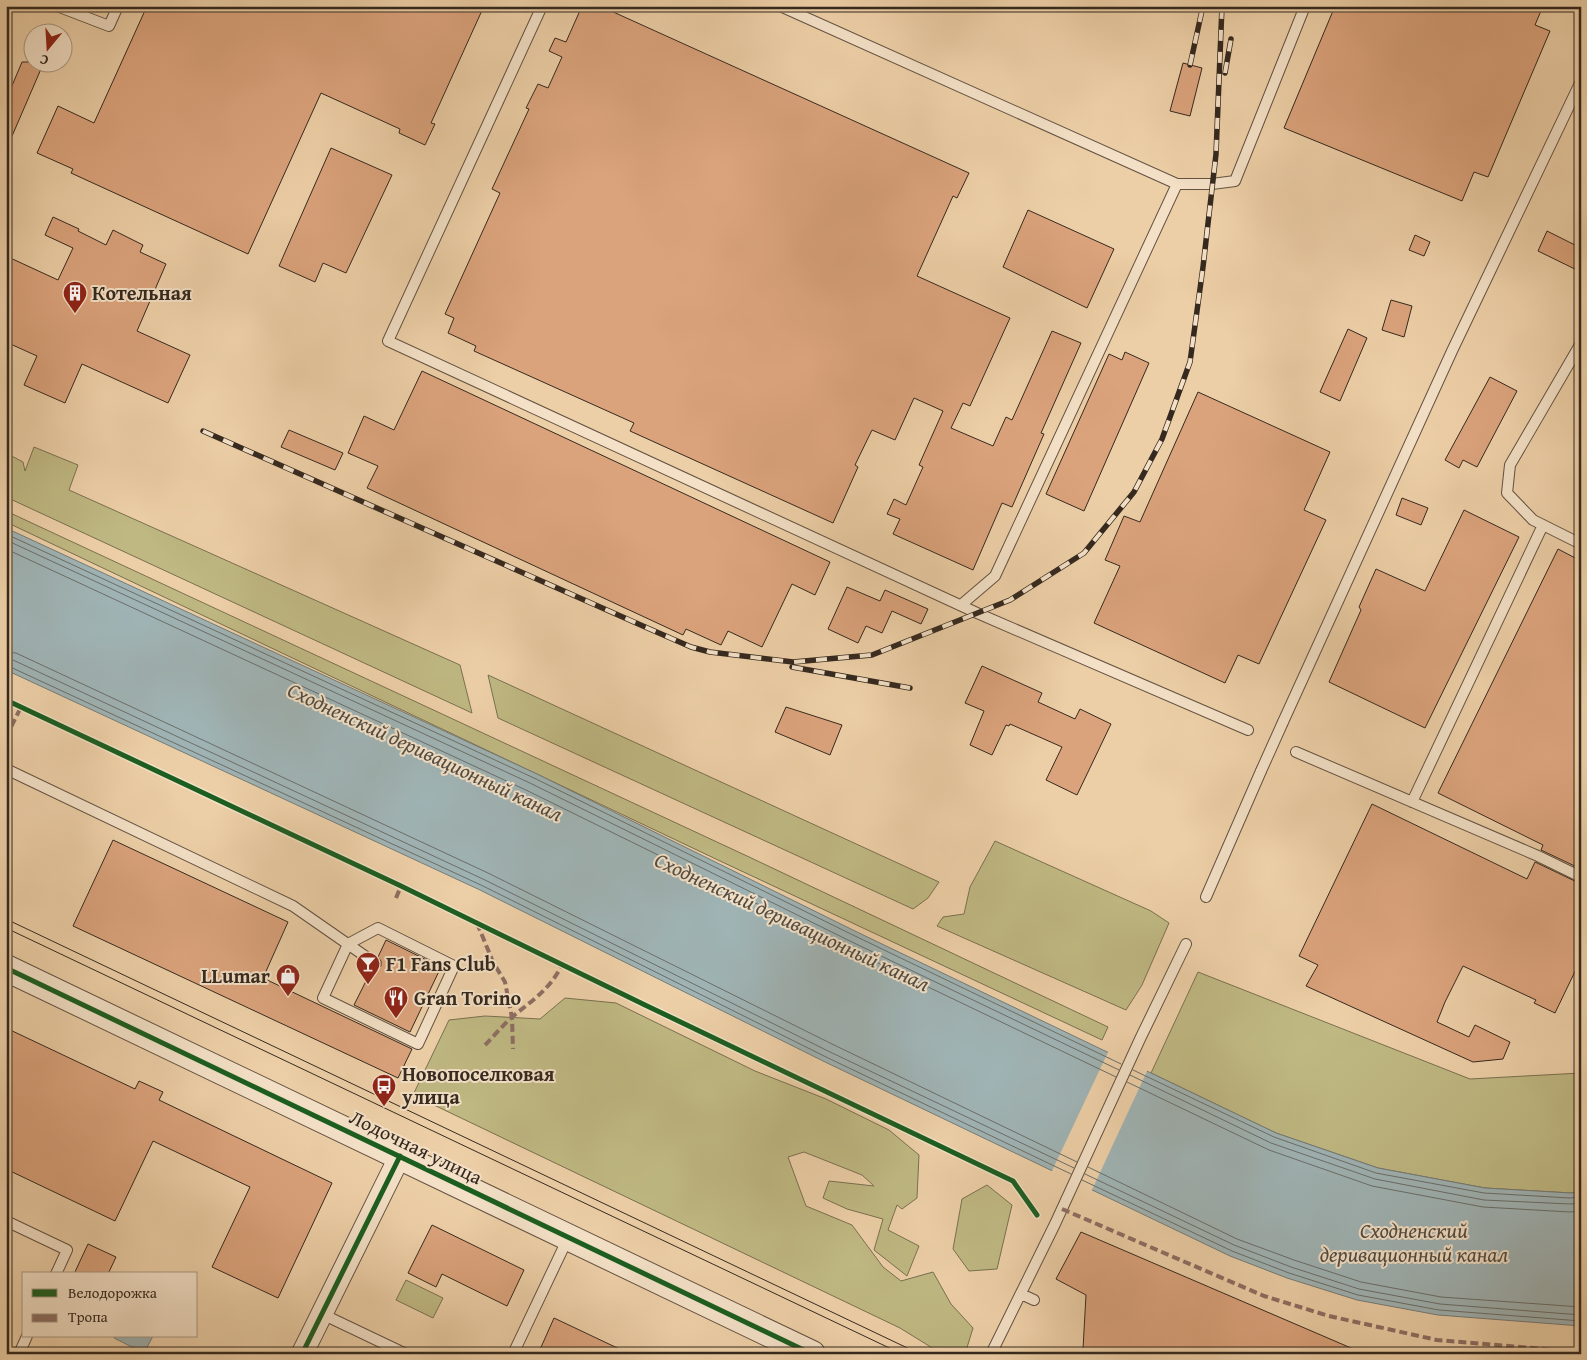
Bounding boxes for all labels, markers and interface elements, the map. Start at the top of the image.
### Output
north arrow [22,22,72,72]
text: С [37,50,51,71]
place label: Котельная [92,278,192,307]
building icon: Котельная [62,280,88,314]
water label: Сходненский деривационный канал [283,674,568,829]
water label: Сходненский деривационный канал [650,844,935,999]
place label: F1 Fans Club [386,949,496,978]
bar icon: F1 Fans Club [355,951,381,985]
place label: LLumar [201,961,270,990]
shop icon: LLumar [275,963,301,997]
place label: Gran Torino [414,983,521,1012]
restaurant icon: Gran Torino [383,985,409,1019]
place label: Новопоселковая улица [401,1059,555,1111]
bus stop icon: Новопоселковая улица [371,1073,397,1107]
street label: Лодочная улица [345,1102,488,1191]
water label: Сходненский деривационный канал [1320,1215,1508,1270]
legend [22,1272,198,1338]
text: Велодорожка [68,1282,158,1303]
text: Тропа [68,1306,109,1327]

